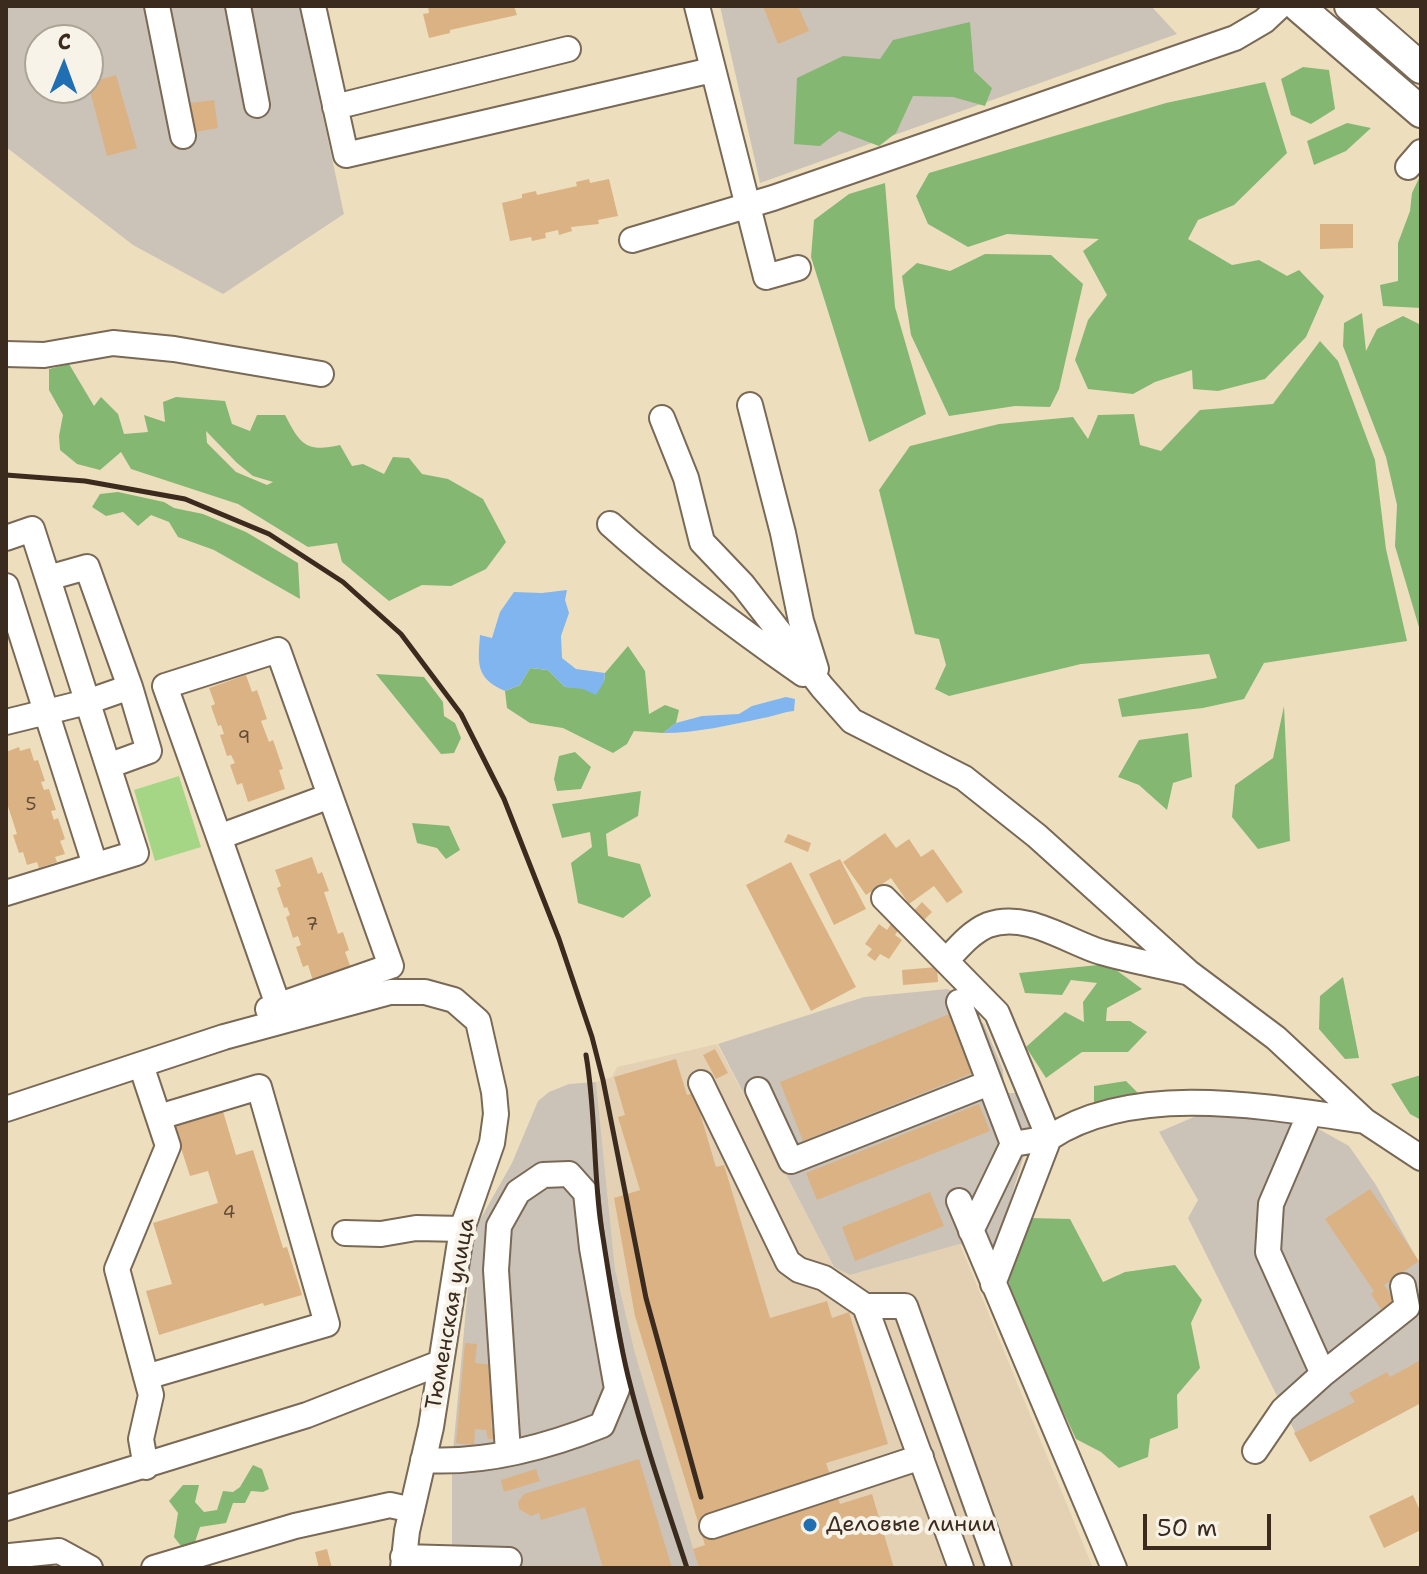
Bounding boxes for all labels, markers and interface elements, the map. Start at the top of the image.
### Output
north arrow [24,24,104,104]
text: С [57,27,71,56]
house number: 9 [238,727,250,749]
house number: 5 [25,794,37,816]
house number: 7 [306,914,318,936]
house number: 4 [223,1202,235,1224]
street label: Тюменская улица [421,1216,481,1412]
scale bar [1147,1498,1275,1548]
place label: Деловые линии [826,1512,996,1538]
text: 50 m [1157,1512,1217,1544]
marker: Деловые линии [801,1516,819,1534]

